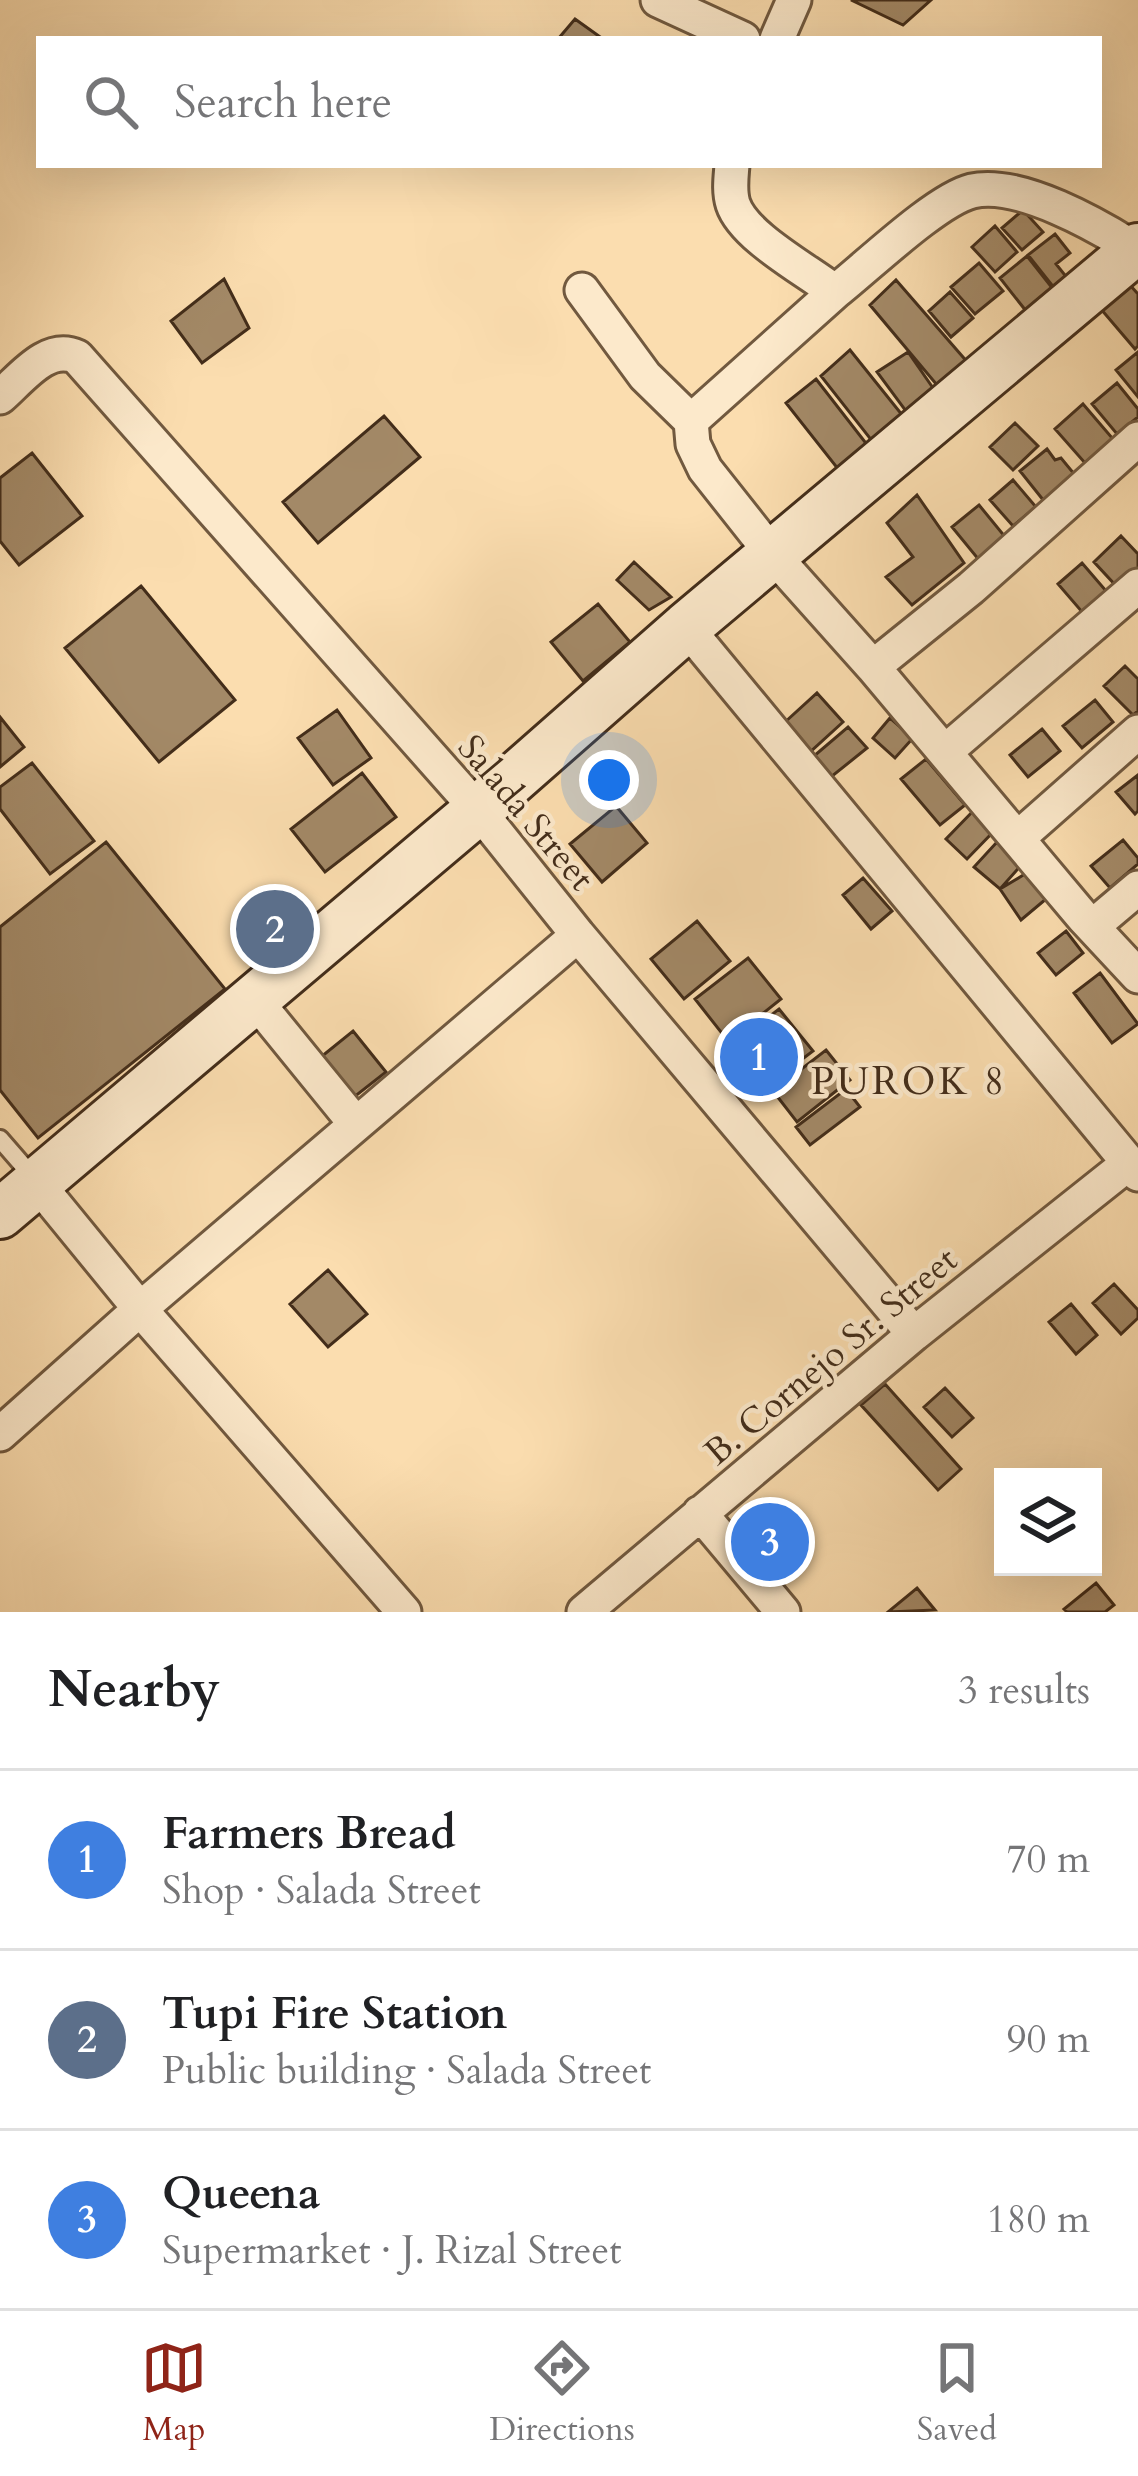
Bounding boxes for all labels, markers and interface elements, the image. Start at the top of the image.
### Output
search box [36,36,1102,168]
icon: search [78,69,144,135]
text: Search here [174,72,392,133]
street label: Salada Street [446,725,605,901]
your location [579,750,639,810]
pin: 2 [236,884,314,974]
pin: 1 [720,1012,798,1102]
district label: PUROK 8 [811,1055,1007,1108]
street label: B. Cornejo Sr. Street [694,1236,968,1476]
map controls [994,1468,1102,1576]
button: layers [994,1468,1102,1576]
pin: 3 [731,1497,809,1587]
text: Nearby [48,1655,220,1725]
text: 3 results [958,1664,1090,1717]
text: Farmers Bread [162,1803,456,1864]
text: 1 [77,1833,97,1886]
text: 70 m [1007,1833,1090,1886]
text: Shop · Salada Street [162,1864,481,1917]
text: Tupi Fire Station [162,1983,507,2044]
text: 2 [77,2013,97,2066]
text: 90 m [1007,2013,1090,2066]
text: Public building · Salada Street [162,2044,651,2097]
text: Queena [162,2163,320,2224]
text: 3 [77,2193,97,2246]
text: 180 m [987,2193,1090,2246]
text: Supermarket · J. Rizal Street [162,2224,622,2277]
tab: Map [141,2335,207,2452]
tab: Directions [489,2335,635,2452]
tab: Saved [917,2335,997,2452]

